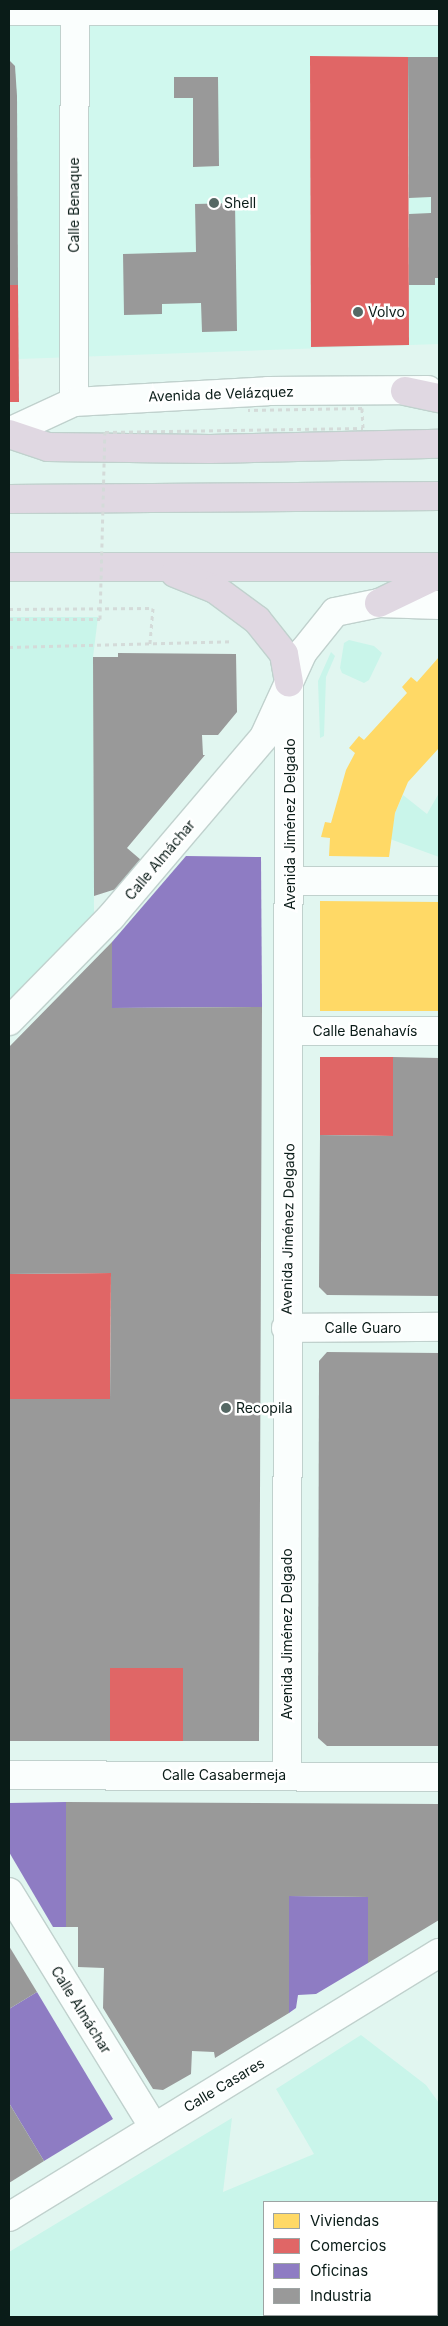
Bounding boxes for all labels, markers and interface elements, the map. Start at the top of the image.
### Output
street label: Calle Benaque [66,157,82,253]
place label: Shell [224,195,256,211]
marker: Shell [208,197,220,209]
place label: Volvo [368,304,405,320]
marker: Volvo [352,306,364,318]
street label: Avenida de Velázquez [148,383,294,405]
street label: Avenida Jiménez Delgado [282,738,298,910]
street label: Calle Almáchar [122,816,198,904]
street label: Calle Benahavís [312,1023,418,1039]
street label: Avenida Jiménez Delgado [278,1143,298,1315]
street label: Calle Guaro [325,1320,401,1336]
place label: Recopila [236,1400,293,1416]
marker: Recopila [220,1402,232,1414]
street label: Avenida Jiménez Delgado [279,1548,295,1720]
street label: Calle Casabermeja [162,1767,286,1783]
street label: Calle Almáchar [47,1963,115,2057]
street label: Calle Casares [181,2054,267,2116]
legend [263,2201,438,2316]
text: Viviendas [310,2211,379,2230]
text: Comercios [310,2236,386,2255]
text: Oficinas [310,2261,368,2280]
text: Industria [310,2286,372,2305]

